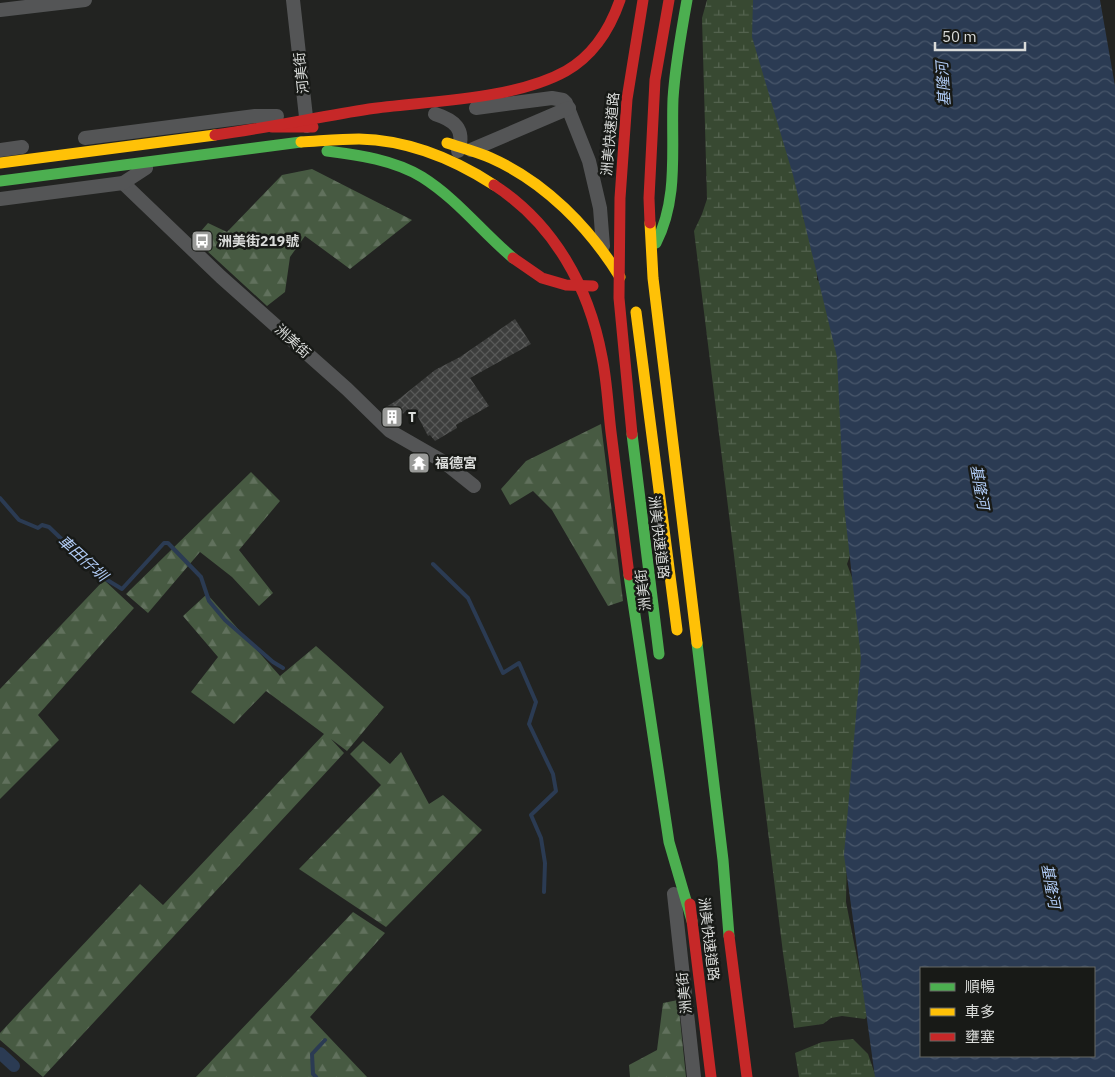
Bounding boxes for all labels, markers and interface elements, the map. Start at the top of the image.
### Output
scale bar [935,20,1025,52]
text: 50 m [942,27,977,46]
street label: 河美街 [290,51,312,95]
water label: 基隆河 [932,58,954,107]
street label: 洲美快速道路 [597,91,623,177]
bus stop icon: 洲美街219號 [190,229,214,253]
place label: 洲美街219號 [218,232,299,250]
street label: 洲美街 [271,320,315,362]
building icon: T [380,405,404,429]
place label: T [408,408,416,426]
temple icon: 福德宮 [407,451,431,475]
place label: 福德宮 [435,454,477,472]
water label: 基隆河 [967,463,994,514]
street label: 洲美快速道路 [645,494,673,580]
water label: 車田仔圳 [54,531,113,586]
street label: 洲美街 [632,568,654,612]
water label: 基隆河 [1038,862,1065,913]
street label: 洲美快速道路 [695,896,723,982]
legend [920,967,1095,1057]
street label: 洲美街 [673,971,695,1015]
text: 順暢 [965,977,995,996]
text: 車多 [965,1002,995,1021]
text: 壅塞 [965,1027,995,1046]

